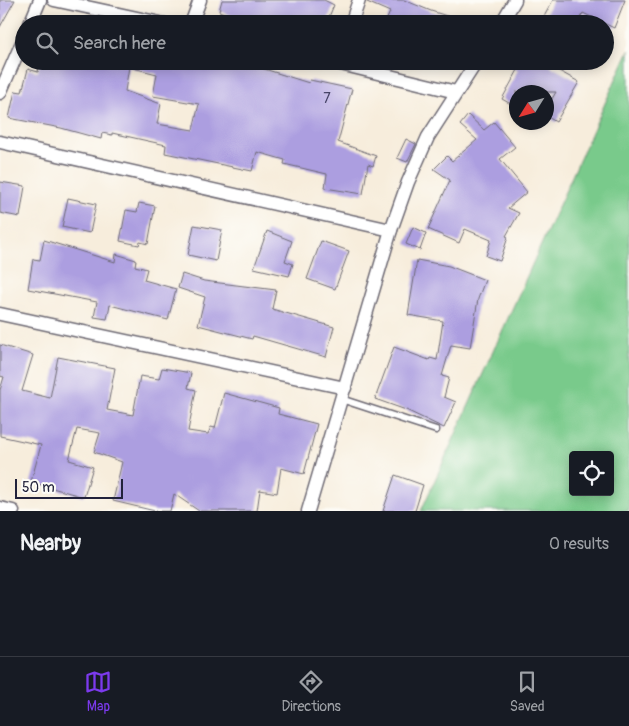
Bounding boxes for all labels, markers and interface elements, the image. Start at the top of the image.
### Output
search box [15,15,614,70]
icon: search [33,29,61,57]
text: Search here [73,31,166,55]
north arrow [509,85,554,130]
house number: 7 [323,90,331,107]
map controls [569,451,614,496]
button: locate [569,451,614,496]
scale bar [15,476,122,499]
text: 50 m [22,479,55,496]
text: Nearby [20,530,81,557]
text: 0 results [549,534,609,554]
tab: Map [84,668,112,715]
tab: Directions [281,668,341,715]
tab: Saved [510,668,545,715]

